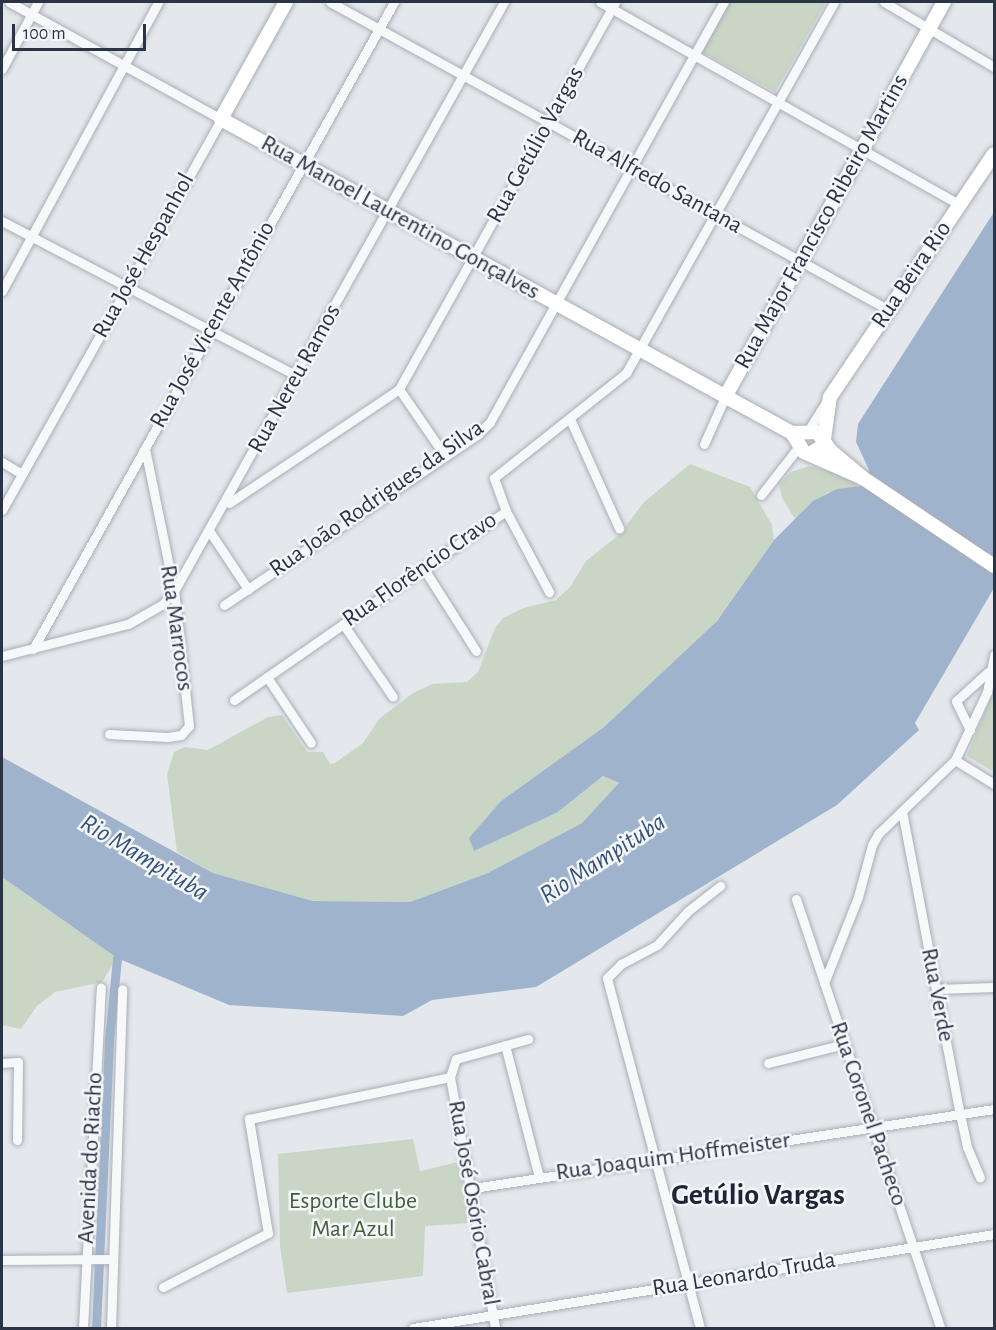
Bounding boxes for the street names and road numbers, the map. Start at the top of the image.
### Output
street label: Rua Getúlio Vargas [481,62,591,228]
street label: Rua Major Francisco Ribeiro Martins [729,70,915,374]
street label: Rua Alfredo Santana [567,123,747,241]
street label: Rua Manoel Laurentino Gonçalves [256,129,544,307]
street label: Rua José Hespanhol [87,168,201,344]
street label: Rua Beira Rio [866,216,958,334]
street label: Rua José Vicente Antônio [144,217,282,433]
street label: Rua Nereu Ramos [242,300,348,458]
street label: Rua João Rodrigues da Silva [264,414,490,584]
street label: Rua Florêncio Cravo [337,506,503,634]
street label: Rua Marrocos [153,563,199,693]
street label: Rua Verde [914,946,960,1044]
street label: Rua Coronel Pacheco [823,1018,913,1210]
street label: Avenida do Riacho [72,1071,110,1245]
street label: Rua José Osório Cabral [441,1098,505,1308]
street label: Rua Joaquim Hoffmeister [554,1126,792,1188]
street label: Rua Leonardo Truda [650,1246,838,1304]

